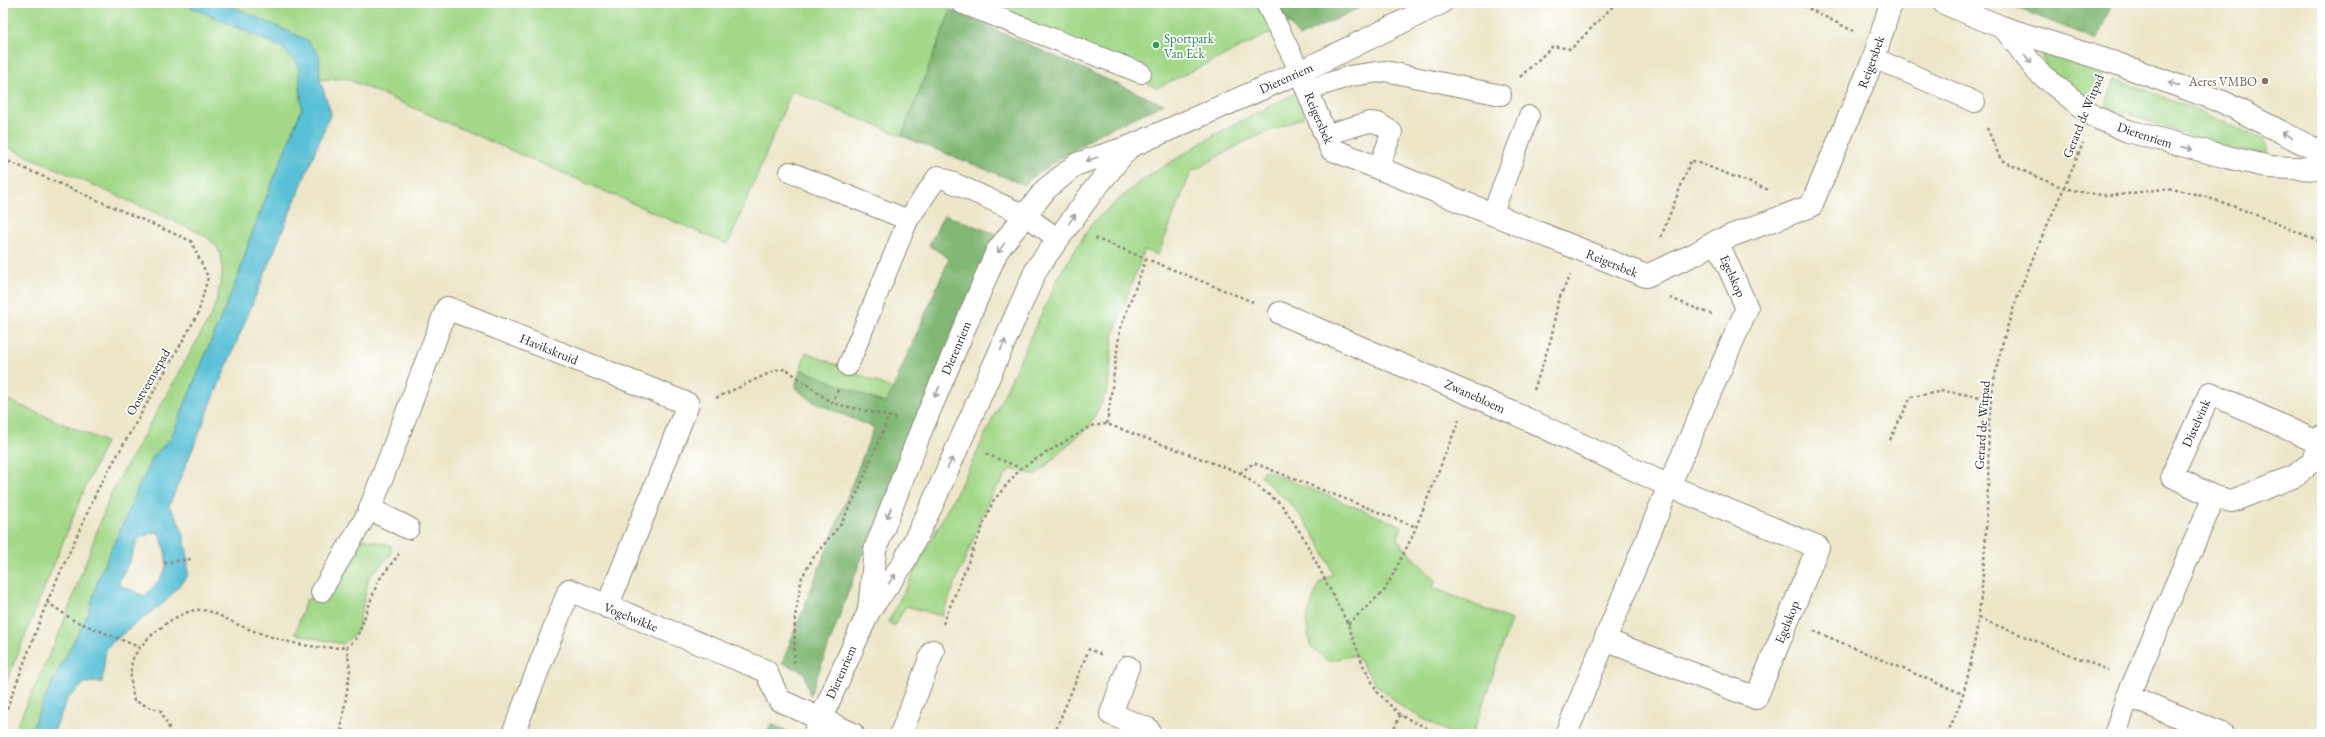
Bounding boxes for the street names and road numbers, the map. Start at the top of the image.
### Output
street label: Reigersbek [1854,33,1889,91]
street label: Dierenriem [1256,59,1316,97]
street label: Gerard de Witpad [2058,71,2108,160]
street label: Reigersbek [1300,90,1338,147]
street label: Dierenriem [2115,118,2175,152]
street label: Reigersbek [1583,245,1641,281]
street label: Egelskop [1716,252,1750,300]
street label: Dierenriem [937,318,975,378]
street label: Havikskruid [517,330,581,369]
street label: Oostveensepad [122,345,174,418]
street label: Zwanebloem [1442,375,1508,417]
street label: Gerard de Witpad [1970,380,1994,470]
street label: Distelvink [2178,395,2215,450]
street label: Vogelwikke [601,598,661,636]
street label: Egelskop [1771,598,1803,646]
street label: Dierenriem [822,642,860,702]

